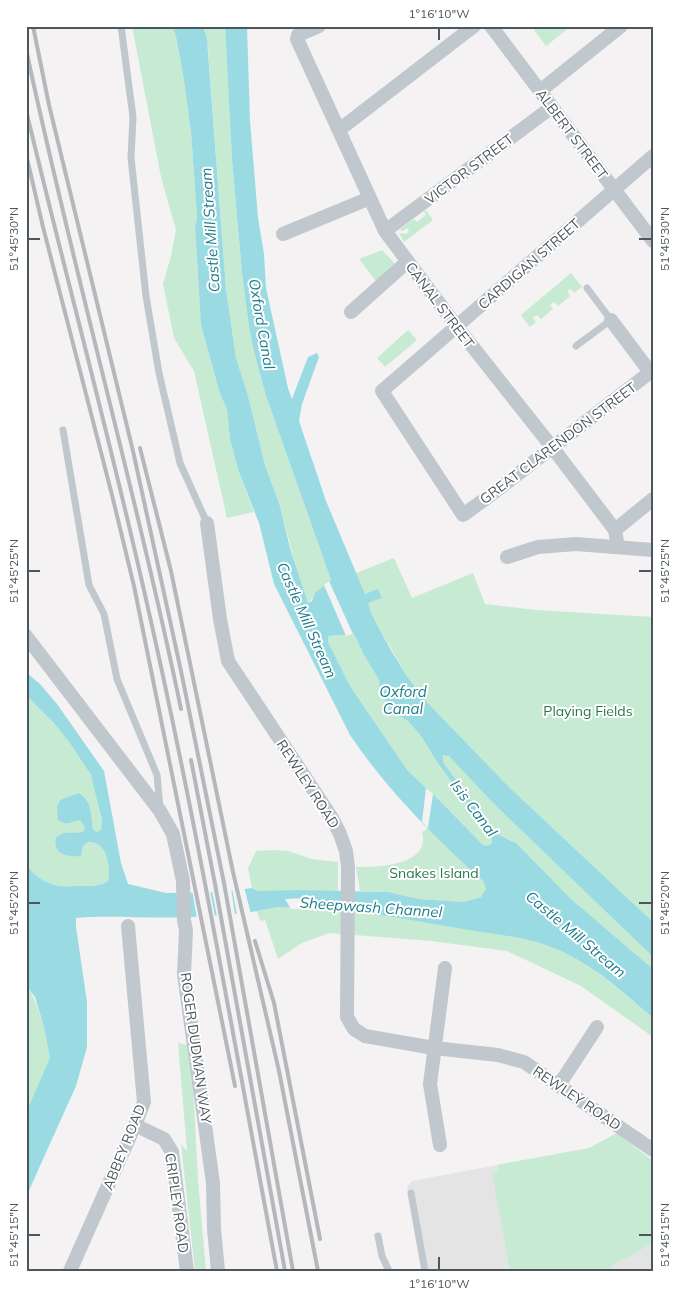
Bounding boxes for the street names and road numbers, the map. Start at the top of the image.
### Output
street label: ALBERT STREET [532,85,612,183]
street label: VICTOR STREET [421,130,517,208]
street label: CARDIGAN STREET [474,214,584,313]
street label: CANAL STREET [402,258,479,352]
street label: GREAT CLARENDON STREET [476,378,640,508]
street label: REWLEY ROAD [273,736,343,832]
street label: ROGER DUDMAN WAY [176,971,216,1125]
street label: REWLEY ROAD [530,1062,624,1134]
street label: ABBEY ROAD [99,1102,149,1192]
street label: CRIPLEY ROAD [161,1152,193,1254]

